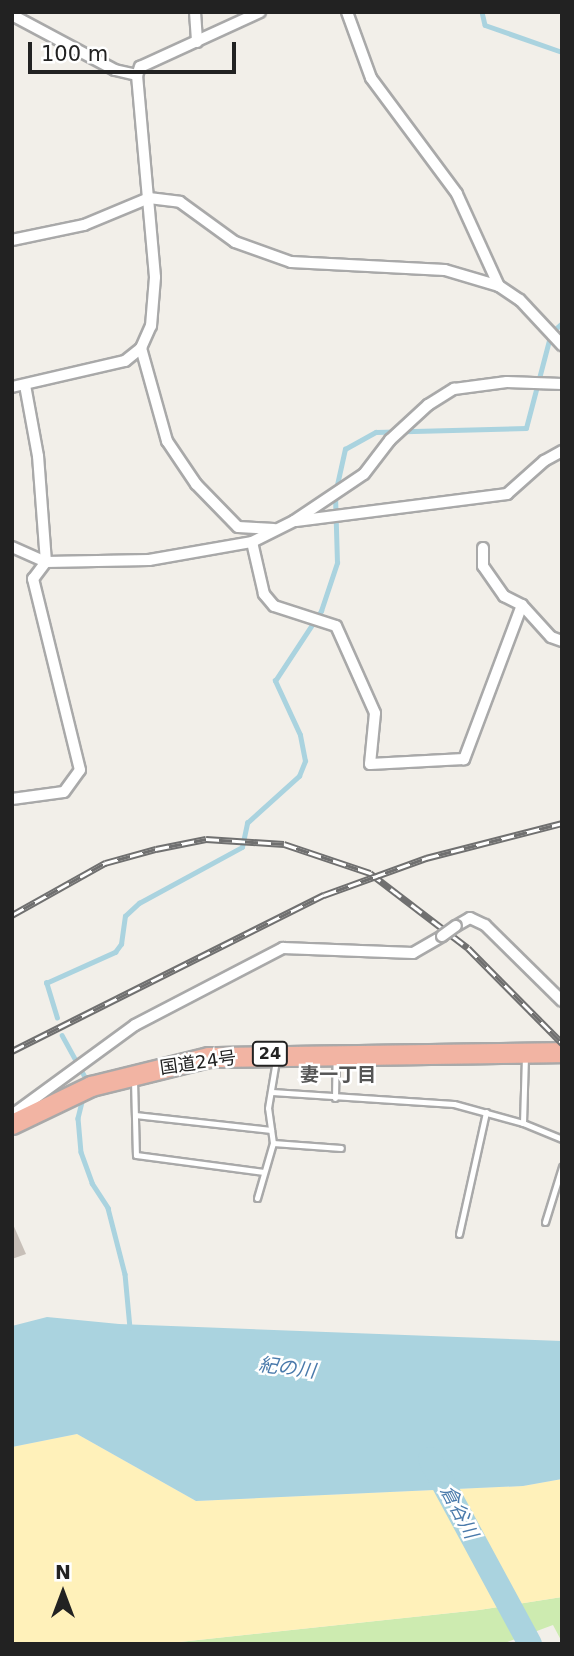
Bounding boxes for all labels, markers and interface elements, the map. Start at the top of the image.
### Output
scale bar [32,28,240,72]
text: 100 m [41,42,108,66]
road number: 24 [251,1042,289,1066]
street label: 国道24号 [158,1047,238,1079]
district label: 妻一丁目 [300,1064,376,1086]
water label: 紀の川 [257,1353,317,1383]
water label: 倉谷川 [436,1481,482,1543]
north arrow [28,1558,98,1628]
text: N [55,1561,71,1583]

